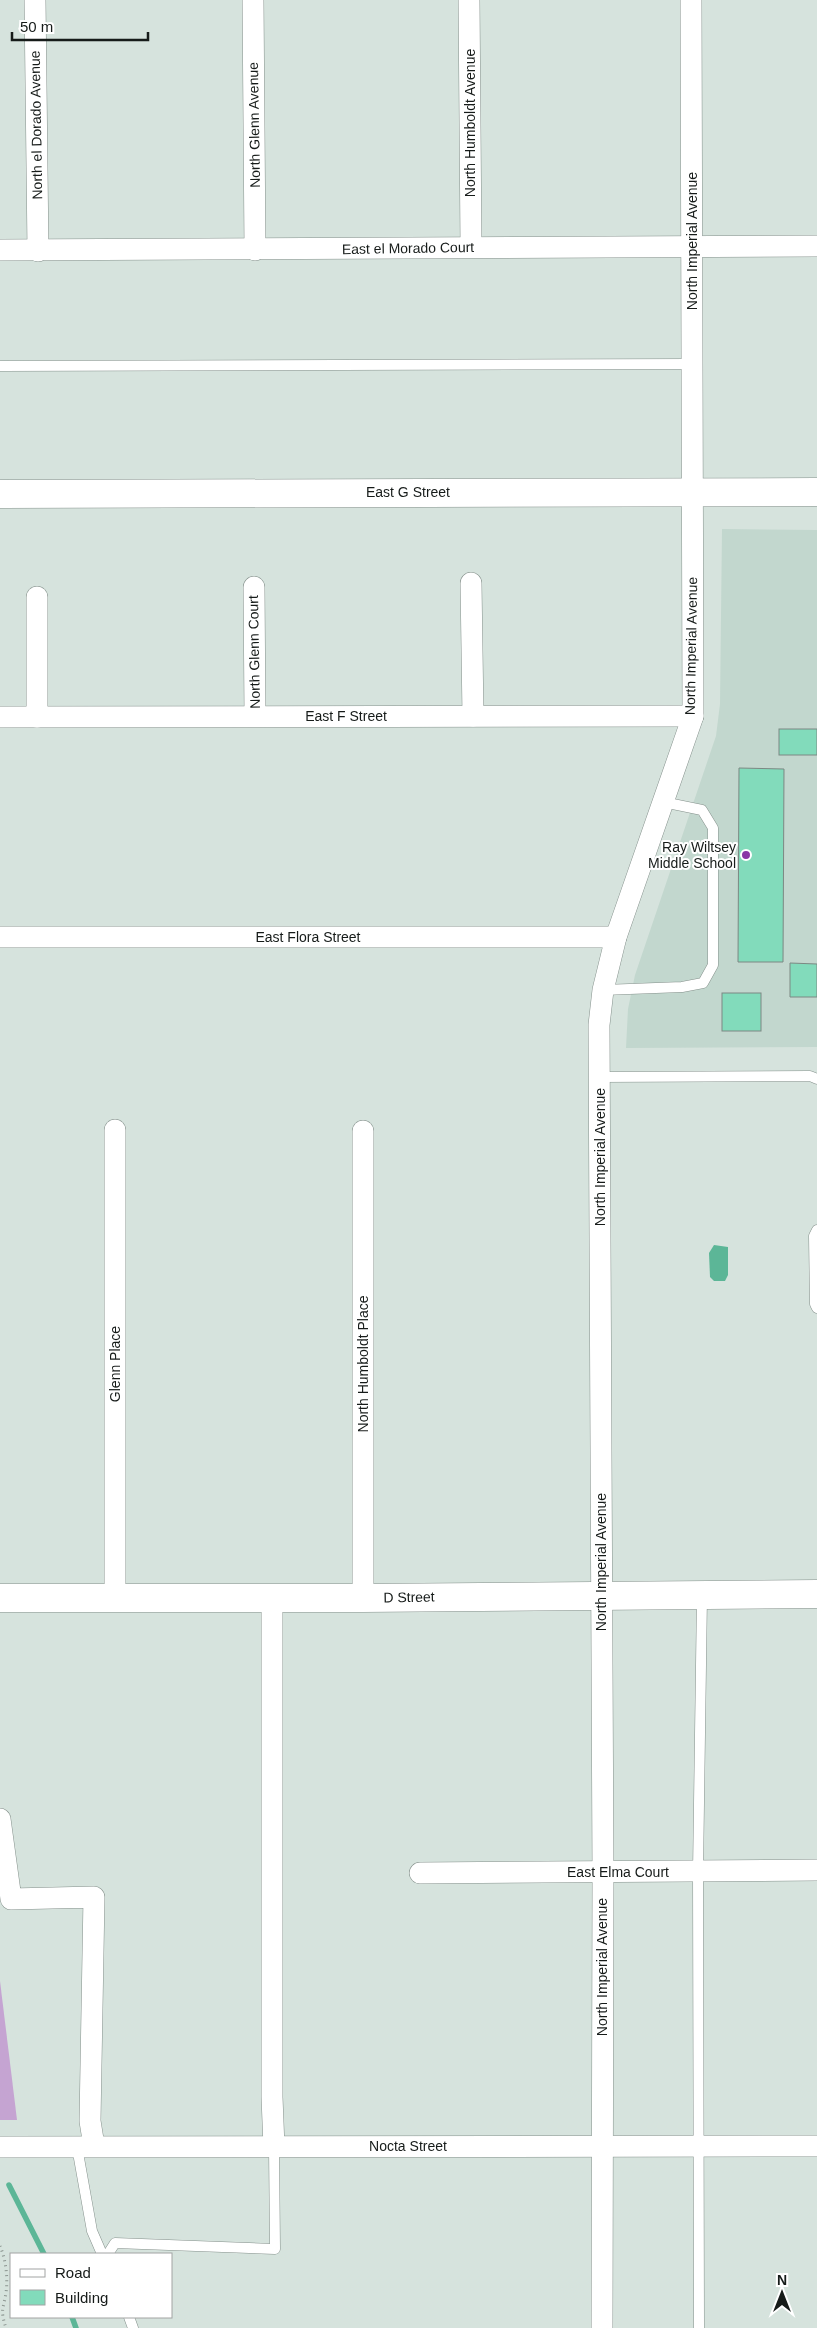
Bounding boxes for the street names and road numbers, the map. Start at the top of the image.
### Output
street label: North Humboldt Avenue [462,49,478,197]
street label: North el Dorado Avenue [27,50,45,200]
street label: North Glenn Avenue [245,62,263,188]
street label: North Imperial Avenue [684,172,700,310]
street label: East el Morado Court [342,239,474,257]
street label: East G Street [366,484,450,500]
street label: North Imperial Avenue [682,577,700,715]
street label: North Glenn Court [245,595,263,709]
street label: East F Street [305,708,387,724]
street label: East Flora Street [255,929,361,945]
street label: North Imperial Avenue [592,1088,608,1226]
street label: North Humboldt Place [355,1295,371,1432]
street label: Glenn Place [107,1326,123,1402]
street label: North Imperial Avenue [593,1493,609,1631]
street label: D Street [383,1589,435,1605]
street label: East Elma Court [567,1864,669,1880]
street label: North Imperial Avenue [594,1898,610,2036]
street label: Nocta Street [369,2138,447,2154]

